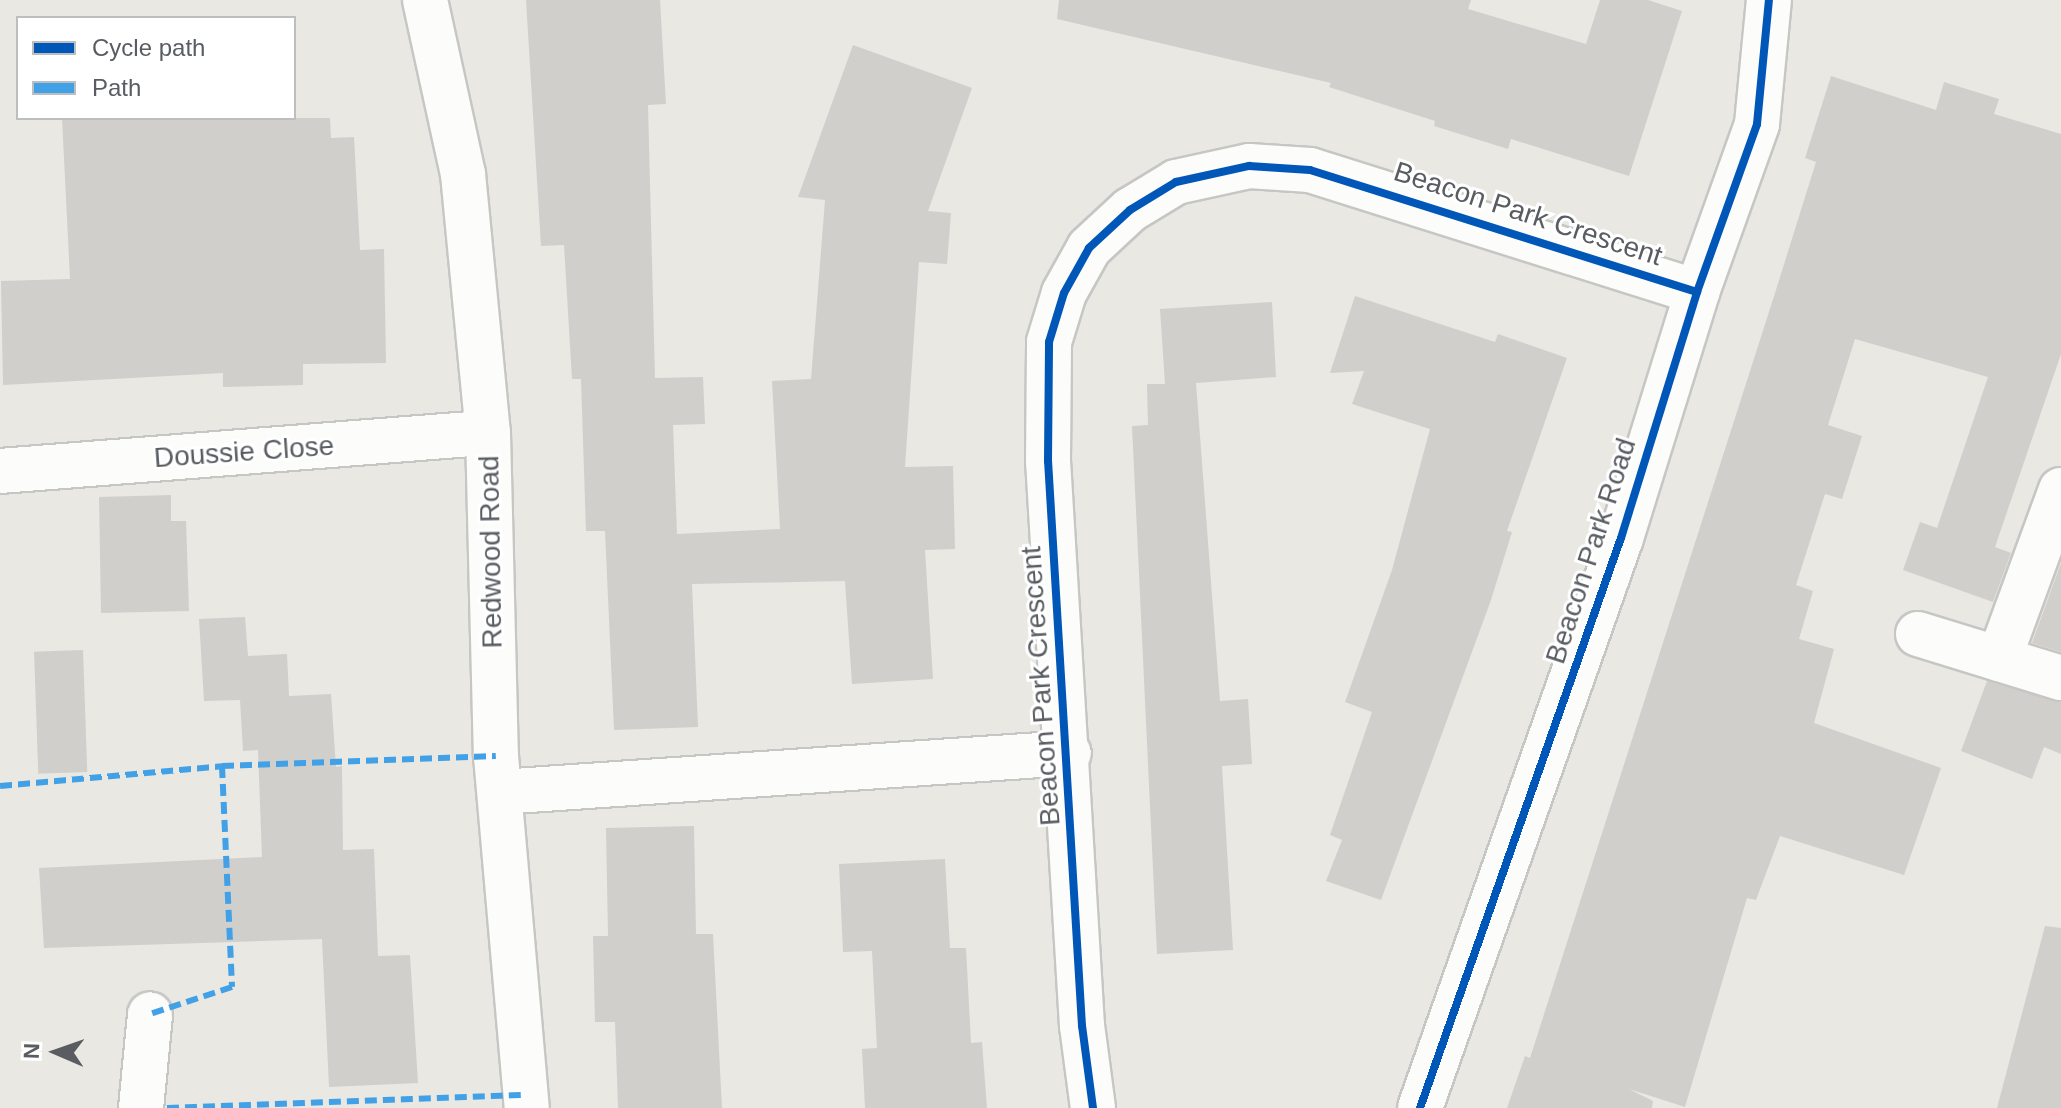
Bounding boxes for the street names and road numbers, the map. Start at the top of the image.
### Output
street label: Beacon Park Crescent [1390,155,1666,273]
street label: Doussie Close [153,429,335,475]
street label: Beacon Park Road [1539,434,1643,668]
street label: Redwood Road [473,455,509,649]
street label: Beacon Park Crescent [1014,545,1068,827]

